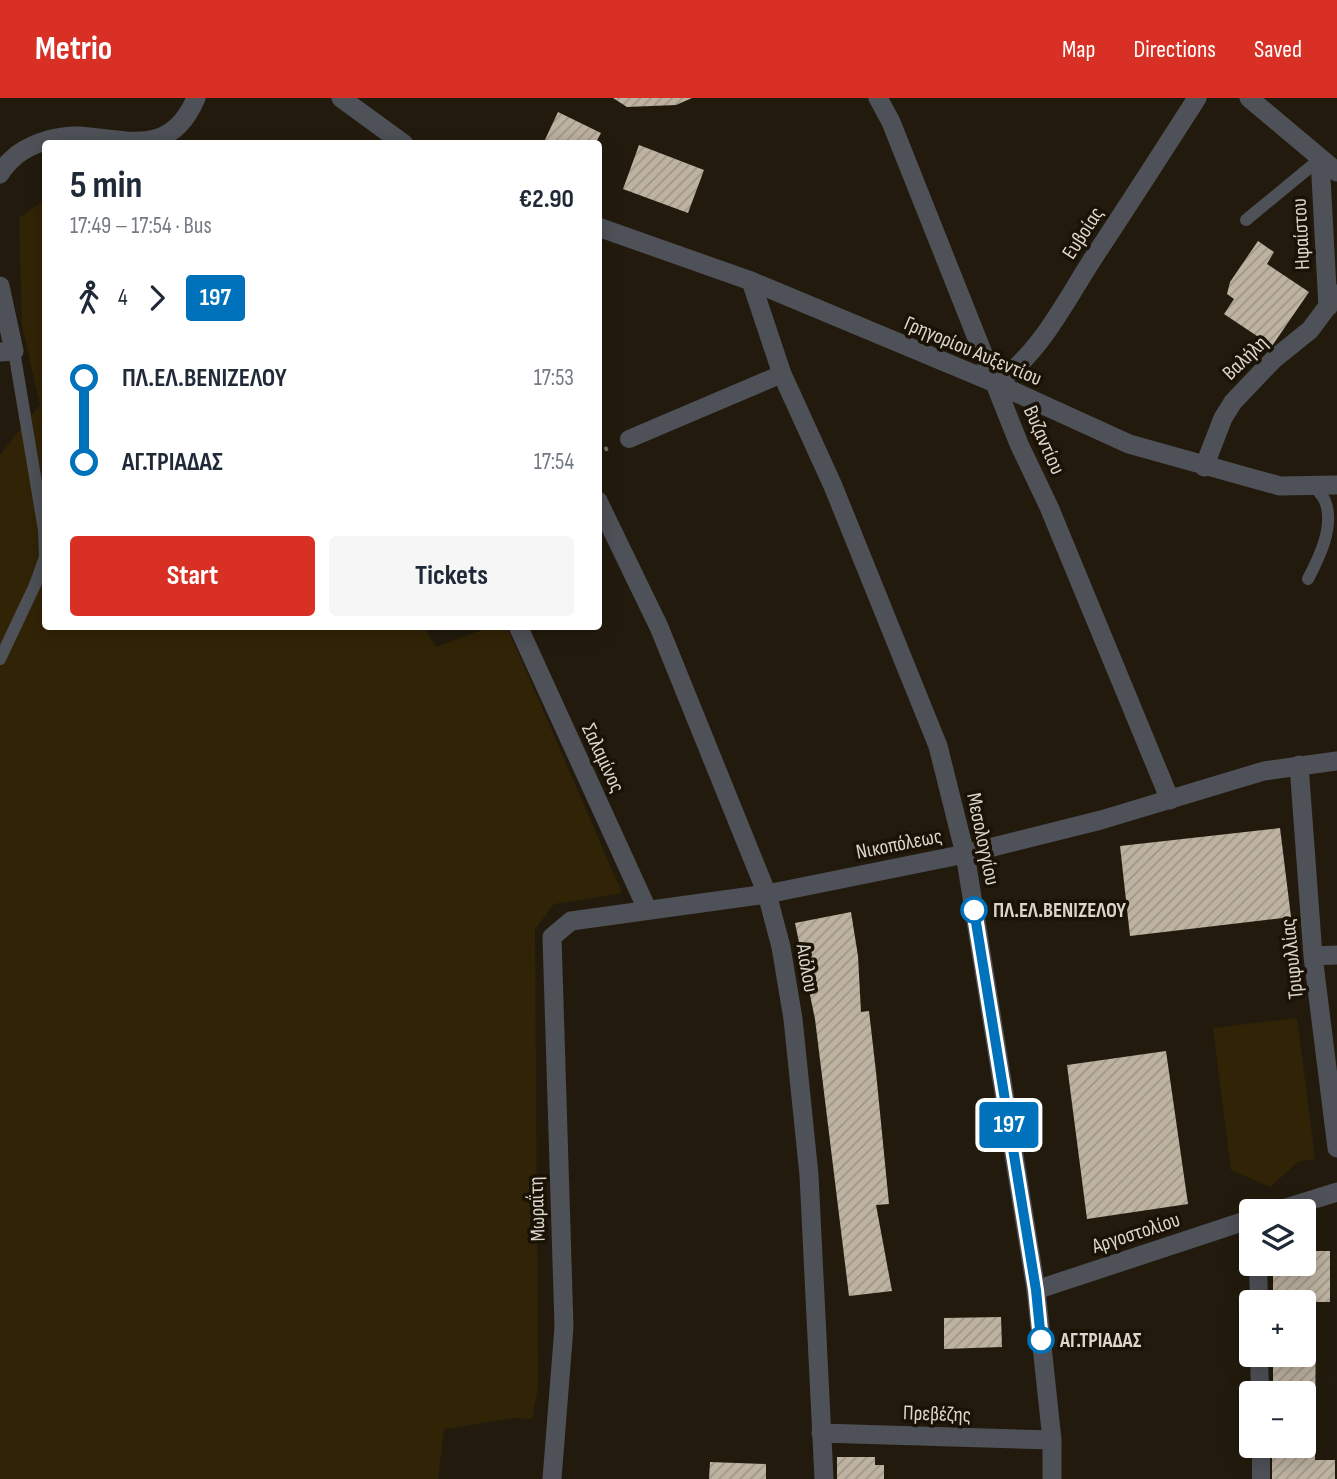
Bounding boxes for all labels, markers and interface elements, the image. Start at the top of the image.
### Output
text: Metrio [35,29,112,69]
text: Map [1062,35,1095,64]
text: Directions [1133,35,1216,64]
text: Saved [1254,35,1302,64]
text: 5 min [70,163,142,208]
text: €2.90 [519,184,574,215]
street label: Ηφαίστου [1287,198,1315,270]
street label: Ευβοίας [1057,202,1109,264]
text: 17:49 – 17:54 · Bus [70,212,212,240]
icon: walk [70,279,108,317]
icon: forward [138,279,176,317]
text: 197 [200,283,231,312]
text: 4 [118,284,128,312]
street label: Γρηγορίου Αυξεντίου [900,311,1046,391]
street label: Βαλήλη [1217,331,1273,385]
text: ΠΛ.ΕΛ.ΒΕΝΙΖΕΛΟΥ [122,363,287,394]
text: 17:53 [534,364,574,392]
street label: Βυζαντίου [1018,402,1070,478]
text: ΑΓ.ΤΡΙΑΔΑΣ [122,447,223,478]
text: 17:54 [534,448,574,476]
button: Start [70,536,315,616]
button: Tickets [329,536,574,616]
street label: Σαλαμίνος [576,719,630,797]
street label: Μεσολογγίου [961,791,1005,887]
street label: Νικοπόλεως [854,823,944,865]
marker: ΠΛ.ΕΛ.ΒΕΝΙΖΕΛΟΥ [961,897,987,923]
place label: ΠΛ.ΕΛ.ΒΕΝΙΖΕΛΟΥ [993,898,1126,923]
street label: Τριφυλλίας [1275,917,1309,1001]
street label: Αιόλου [790,941,824,994]
line badge: 197 [969,1102,1049,1148]
text: 197 [993,1110,1025,1139]
street label: Μωραΐτη [523,1176,551,1242]
map controls [1239,1199,1316,1458]
button: layers [1239,1199,1316,1276]
street label: Αργοστολίου [1088,1207,1183,1259]
button: + [1239,1290,1316,1367]
marker: ΑΓ.ΤΡΙΑΔΑΣ [1028,1327,1054,1353]
place label: ΑΓ.ΤΡΙΑΔΑΣ [1059,1328,1142,1353]
button: − [1239,1381,1316,1458]
street label: Πρεβέζης [903,1400,971,1428]

